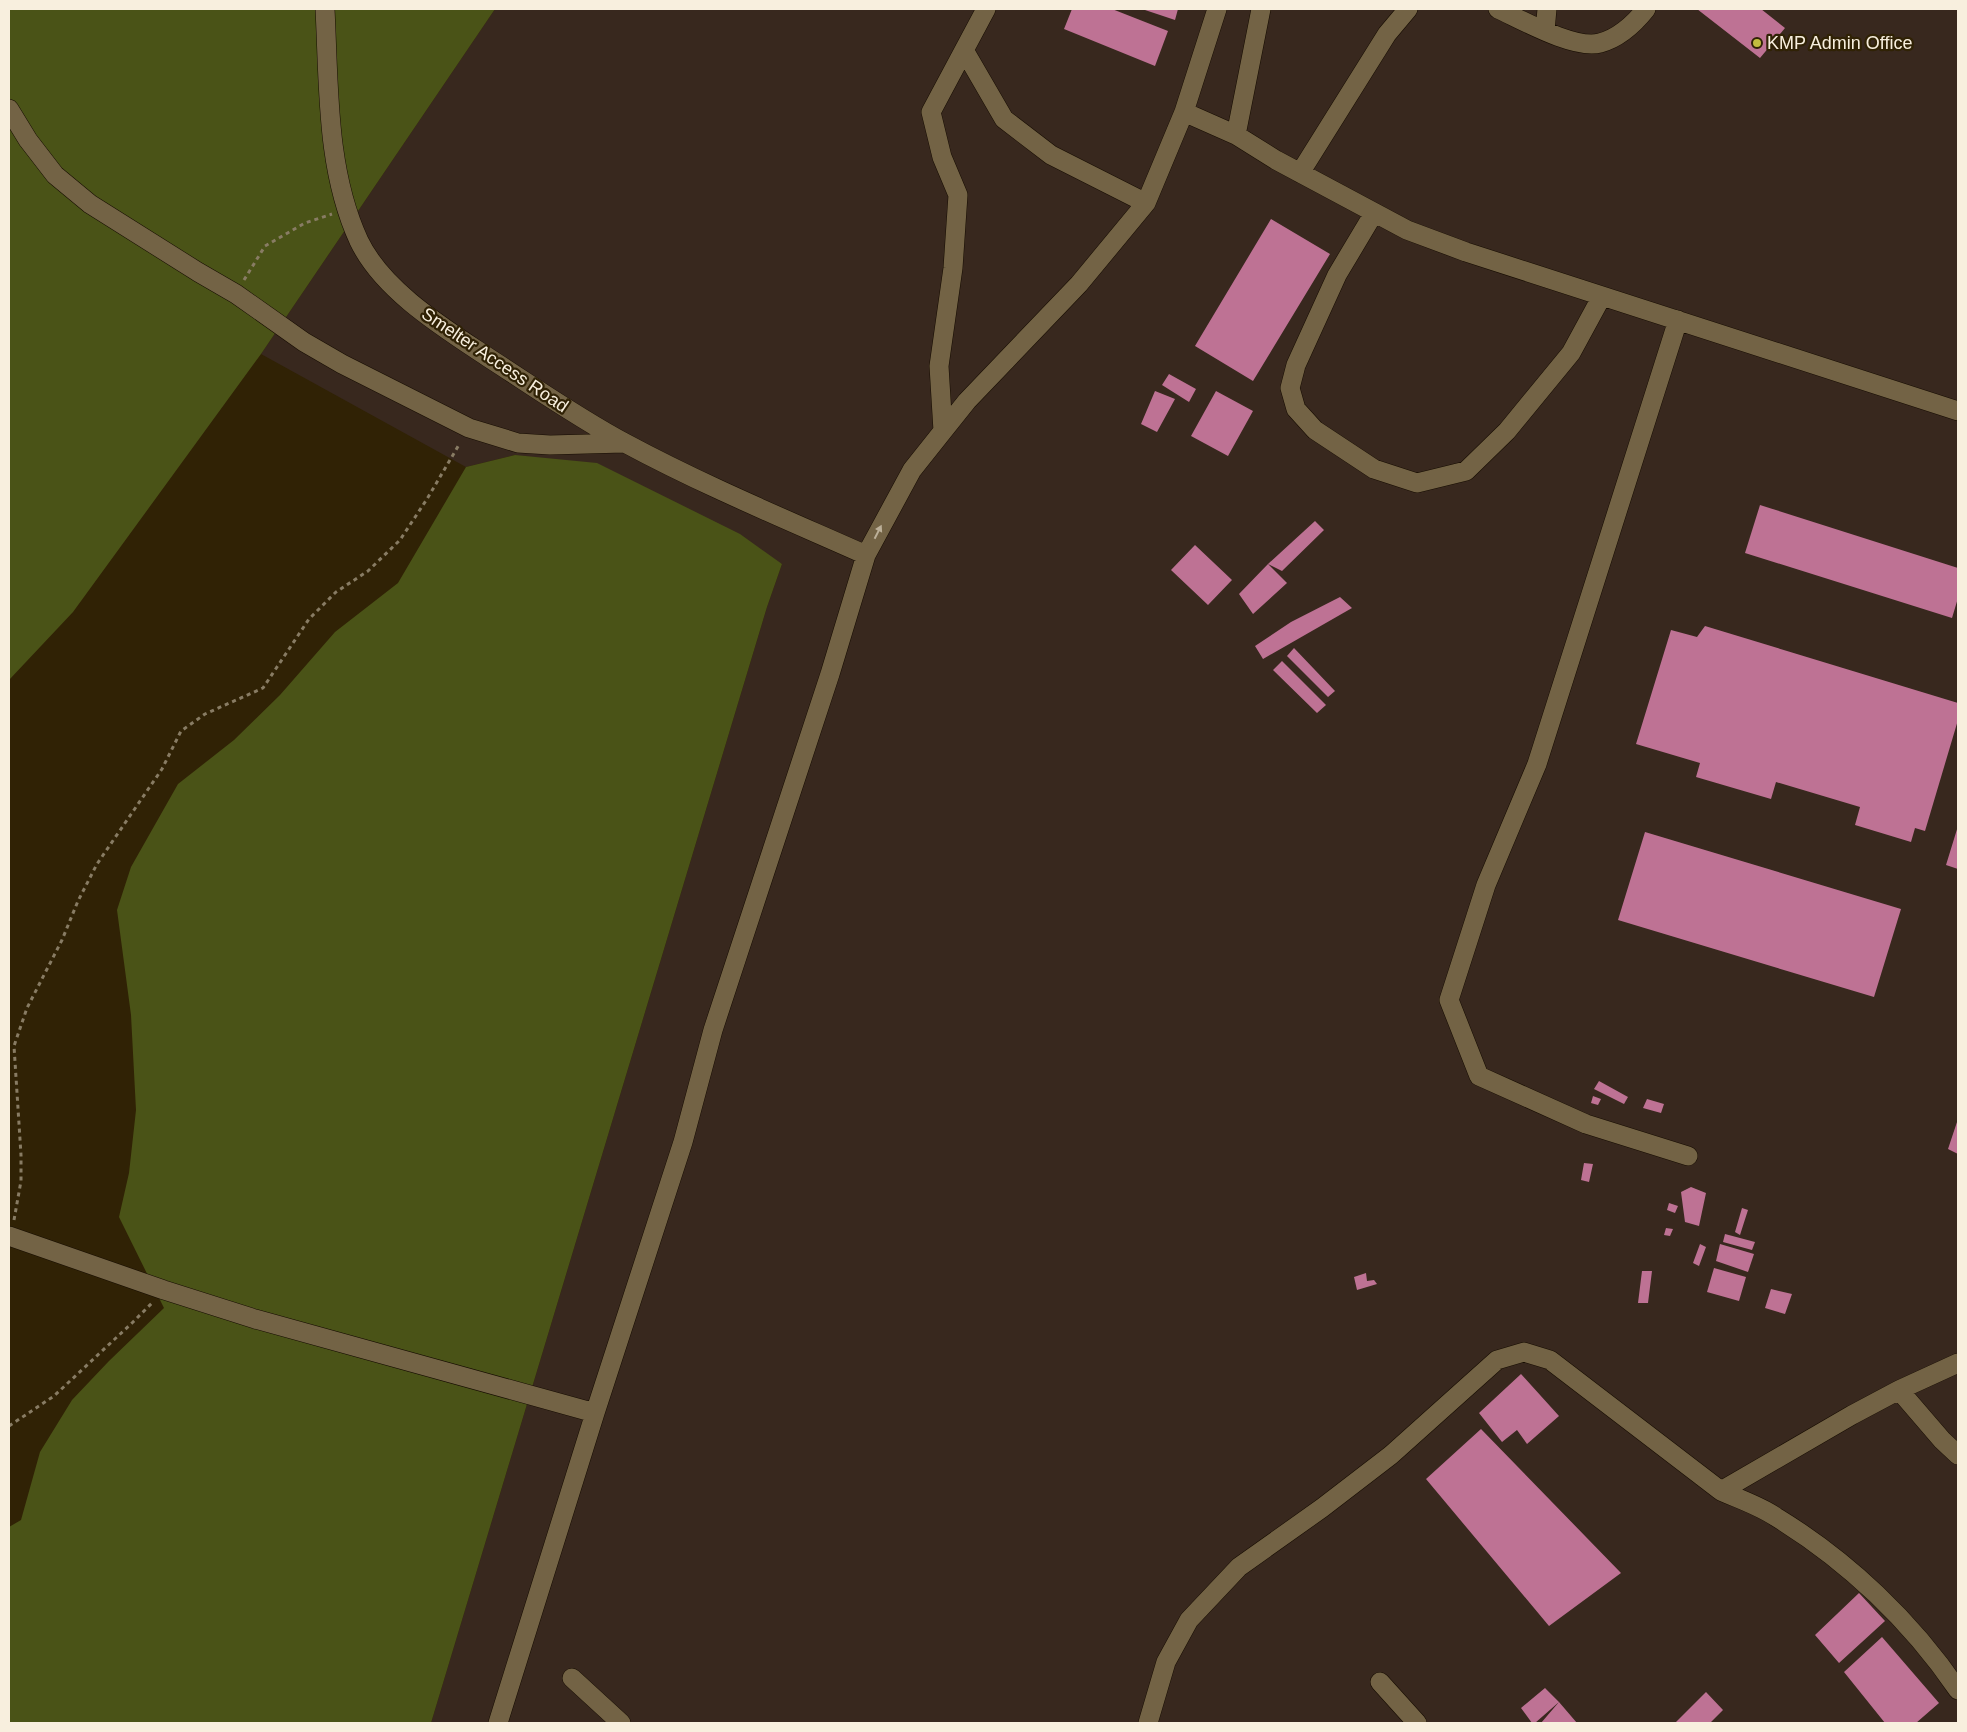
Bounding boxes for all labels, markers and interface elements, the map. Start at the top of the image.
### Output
place label: KMP Admin Office [1767,33,1912,53]
marker: KMP Admin Office [1751,37,1763,49]
street label: Smelter Access Road [418,304,572,416]
one-way arrow [874,525,882,539]

